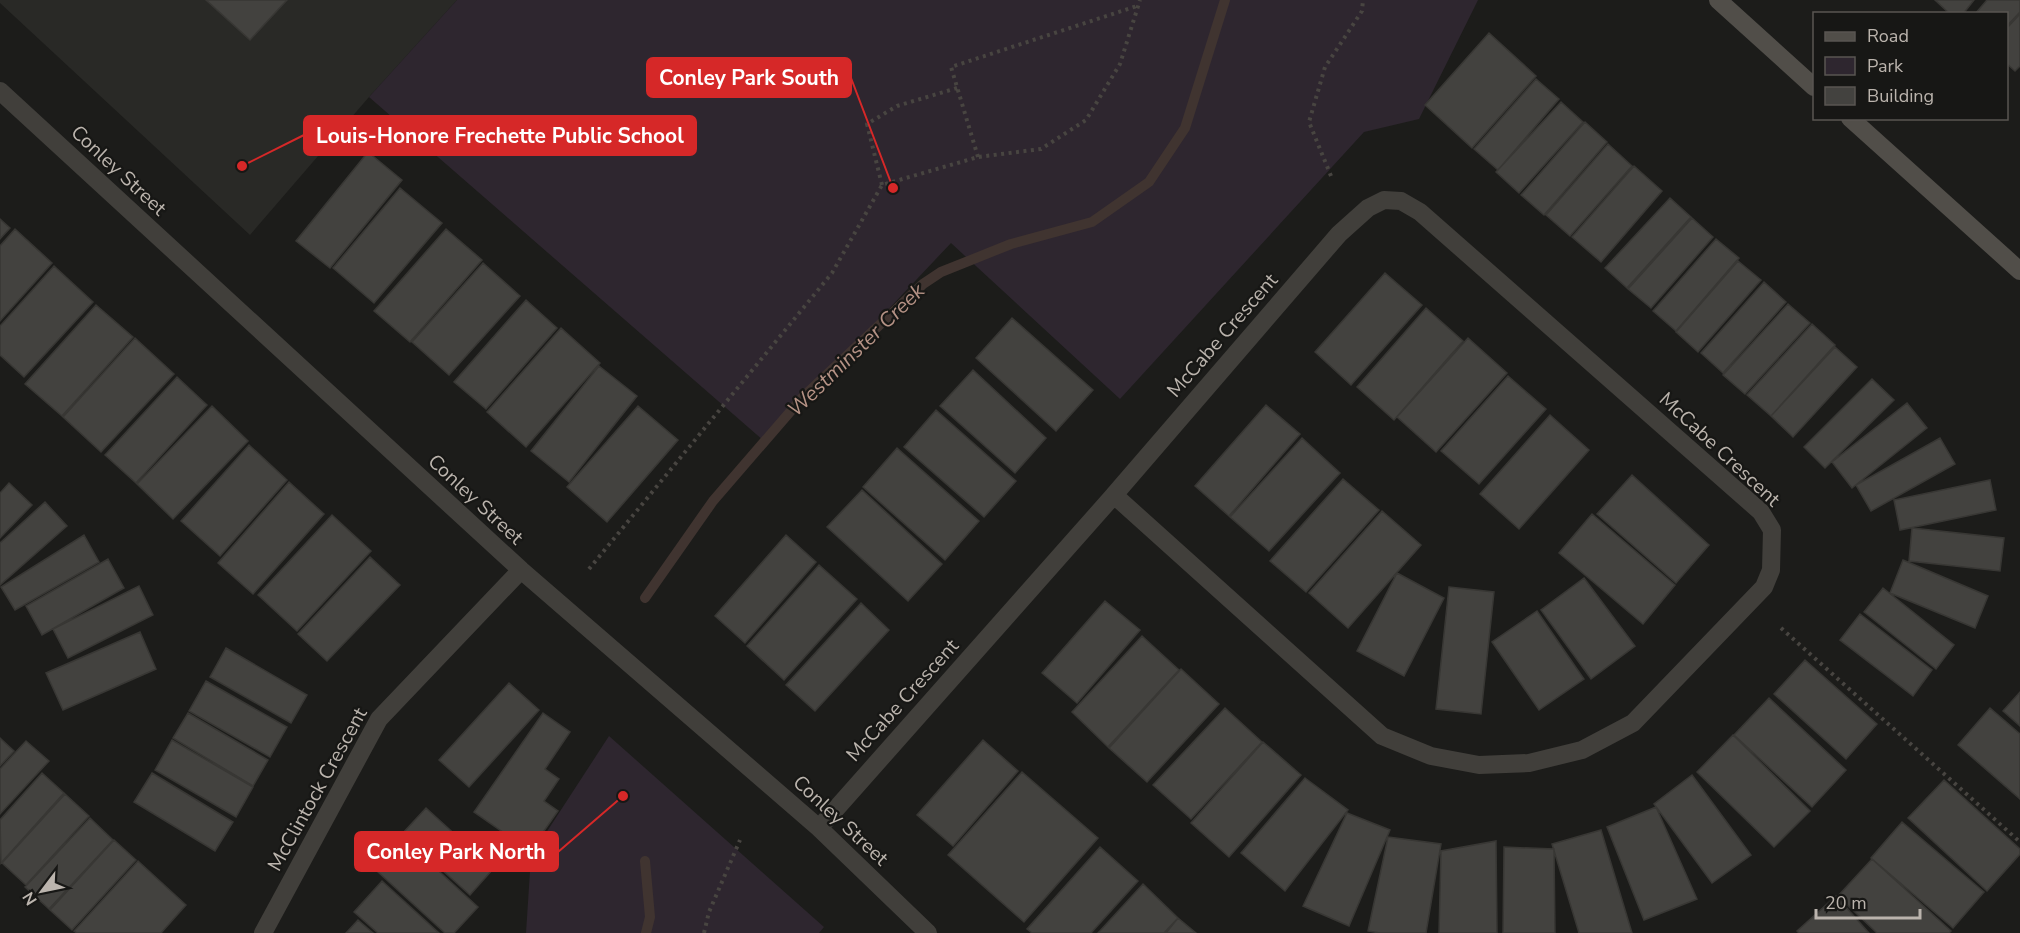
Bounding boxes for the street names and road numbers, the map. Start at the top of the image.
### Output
street label: Conley Street [65,119,173,222]
street label: McCabe Crescent [1161,267,1285,403]
street label: McCabe Crescent [1653,386,1787,513]
street label: Conley Street [422,448,530,551]
street label: McCabe Crescent [840,632,965,767]
street label: McClintock Crescent [261,702,374,876]
street label: Conley Street [787,769,895,872]

